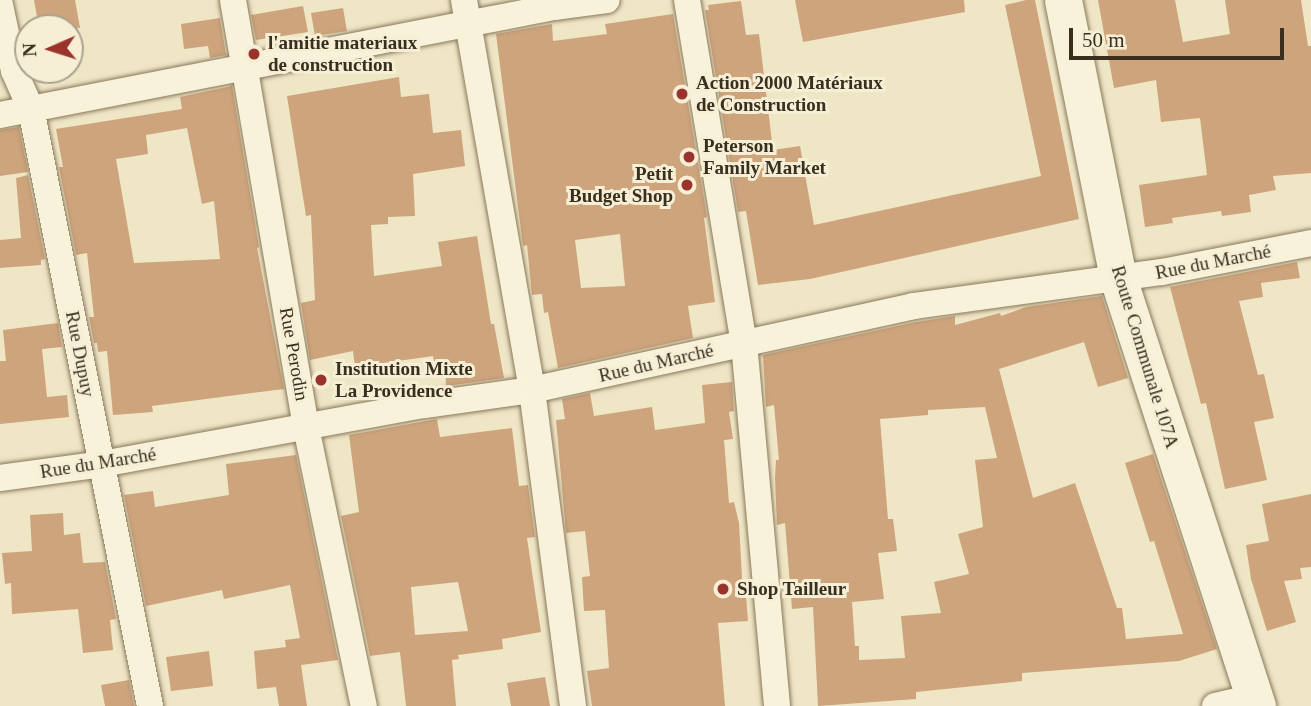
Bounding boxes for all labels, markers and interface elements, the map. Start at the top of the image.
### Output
north arrow [14,14,84,84]
scale bar [1073,14,1288,58]
text: 50 m [1082,28,1125,52]
place label: l'amitie materiaux de construction [268,32,417,76]
text: N [19,43,40,57]
marker: l'amitie materiaux de construction [246,46,262,62]
place label: Action 2000 Matériaux de Construction [696,72,883,116]
marker: Action 2000 Matériaux de Construction [674,86,690,102]
place label: Peterson Family Market [703,135,826,179]
marker: Peterson Family Market [681,149,697,165]
place label: Petit Budget Shop [569,163,673,207]
marker: Petit Budget Shop [679,177,695,193]
street label: Rue du Marché [1153,240,1273,284]
street label: Route Communale 107A [1106,263,1184,451]
street label: Rue Perodin [275,306,313,402]
street label: Rue Dupuy [61,309,99,399]
street label: Rue du Marché [596,339,716,387]
place label: Institution Mixte La Providence [335,358,473,402]
marker: Institution Mixte La Providence [313,372,329,388]
street label: Rue du Marché [38,443,158,483]
place label: Shop Tailleur [737,578,847,600]
marker: Shop Tailleur [715,581,731,597]

